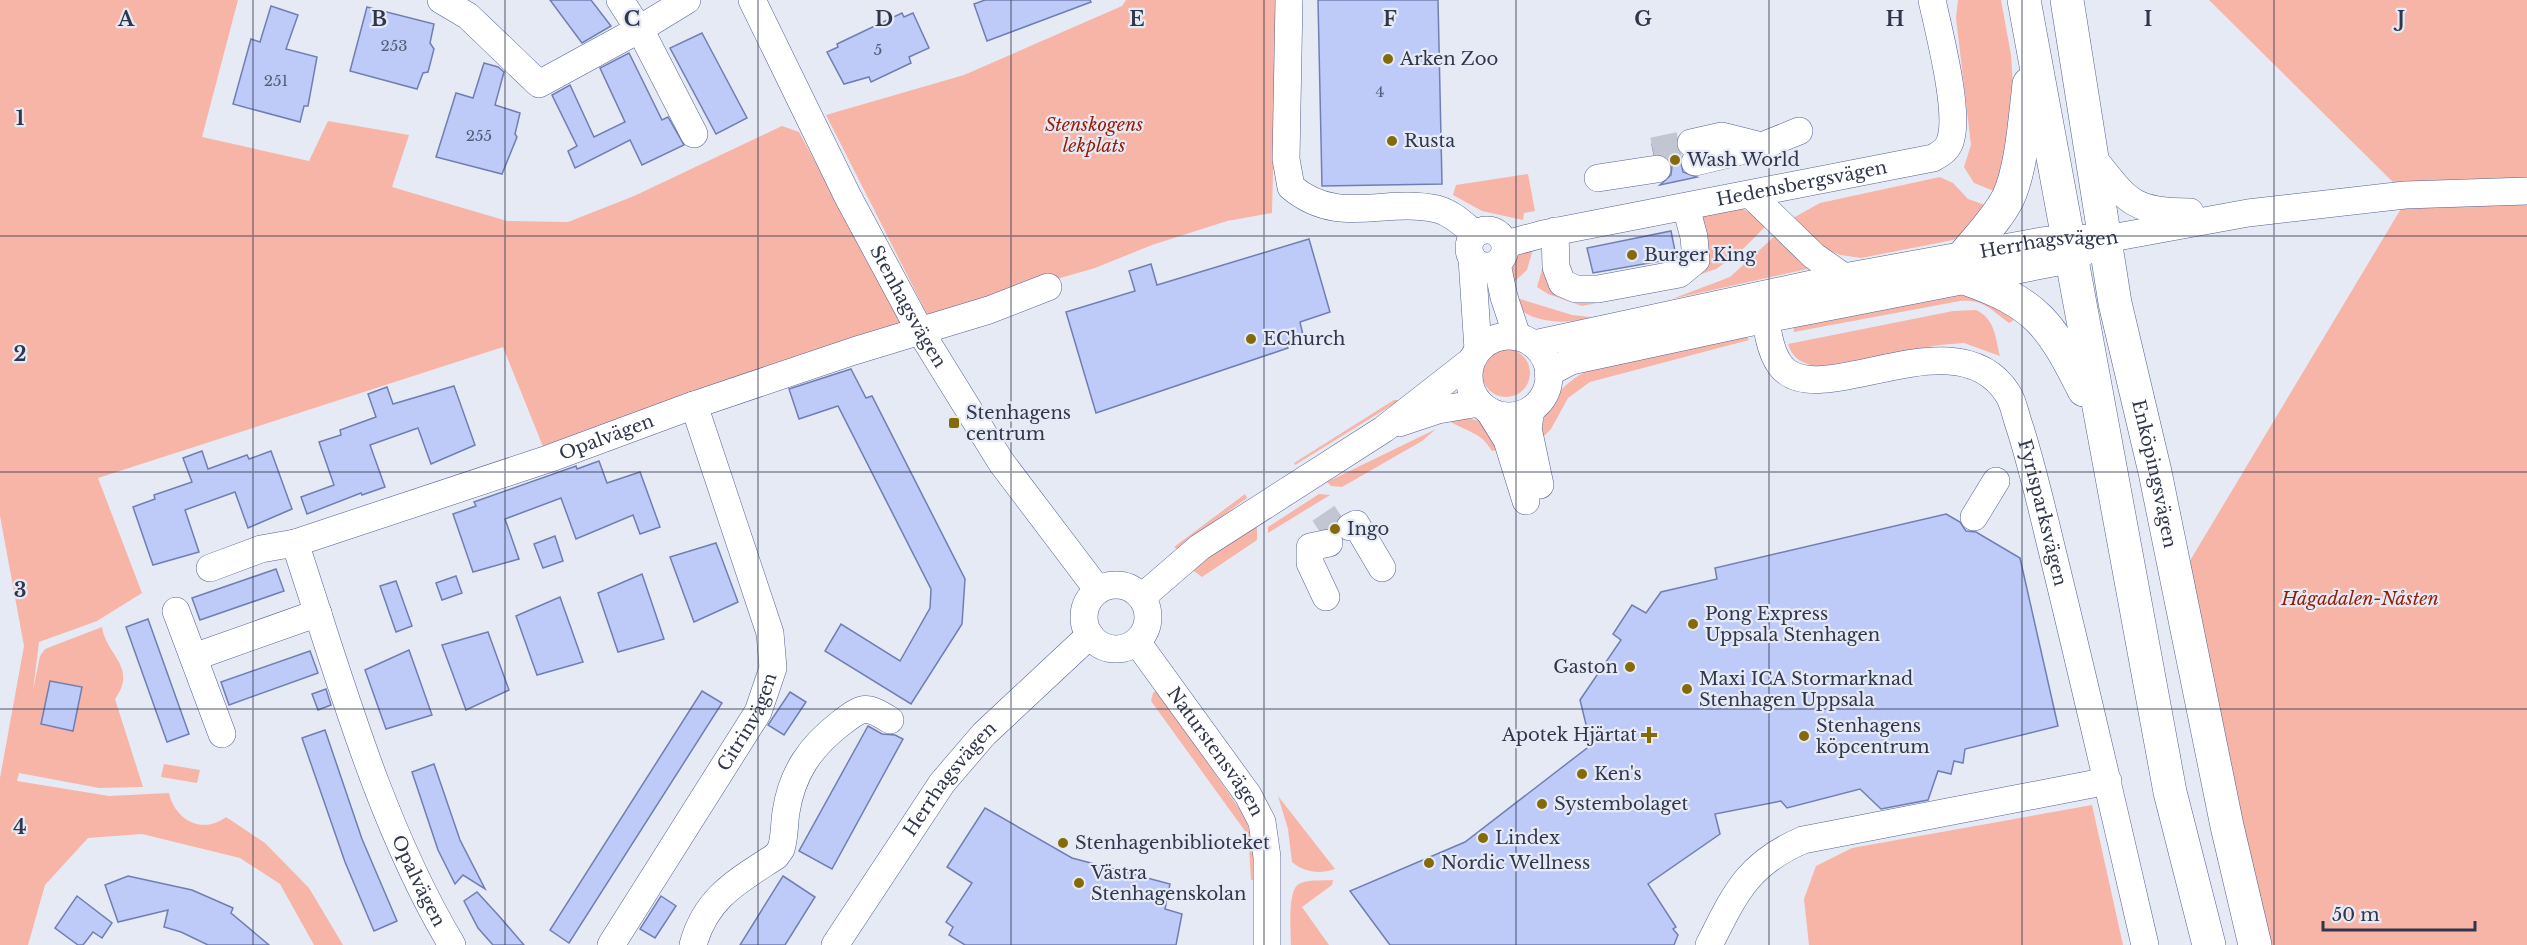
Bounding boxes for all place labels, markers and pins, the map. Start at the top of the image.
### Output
place label: Arken Zoo [1399,48,1498,70]
marker: Arken Zoo [1381,52,1395,66]
place label: Rusta [1404,130,1455,152]
marker: Rusta [1385,134,1399,148]
place label: Wash World [1686,149,1800,171]
marker: Wash World [1668,153,1682,167]
place label: Burger King [1644,244,1756,266]
marker: Burger King [1625,248,1639,262]
place label: EChurch [1263,328,1345,350]
marker: EChurch [1244,332,1258,346]
place label: Stenhagens centrum [966,402,1071,445]
marker: Stenhagens centrum [947,416,961,430]
place label: Ingo [1347,518,1389,540]
marker: Ingo [1328,522,1342,536]
place label: Pong Express Uppsala Stenhagen [1705,603,1880,646]
marker: Pong Express Uppsala Stenhagen [1686,617,1700,631]
place label: Gaston [1553,656,1618,678]
marker: Gaston [1623,660,1637,674]
place label: Maxi ICA Stormarknad Stenhagen Uppsala [1699,668,1913,711]
marker: Maxi ICA Stormarknad Stenhagen Uppsala [1680,682,1694,696]
place label: Stenhagens köpcentrum [1816,715,1930,758]
place label: Apotek Hjärtat [1501,724,1637,746]
marker: Apotek Hjärtat [1642,728,1656,742]
marker: Stenhagens köpcentrum [1797,729,1811,743]
place label: Ken's [1594,763,1642,785]
marker: Ken's [1575,767,1589,781]
place label: Systembolaget [1554,793,1688,815]
marker: Systembolaget [1535,797,1549,811]
place label: Lindex [1495,827,1560,849]
marker: Lindex [1476,831,1490,845]
place label: Stenhagenbiblioteket [1075,832,1270,854]
marker: Stenhagenbiblioteket [1056,836,1070,850]
place label: Nordic Wellness [1441,852,1590,874]
marker: Nordic Wellness [1422,856,1436,870]
place label: Västra Stenhagenskolan [1090,862,1246,905]
marker: Västra Stenhagenskolan [1072,876,1086,890]

